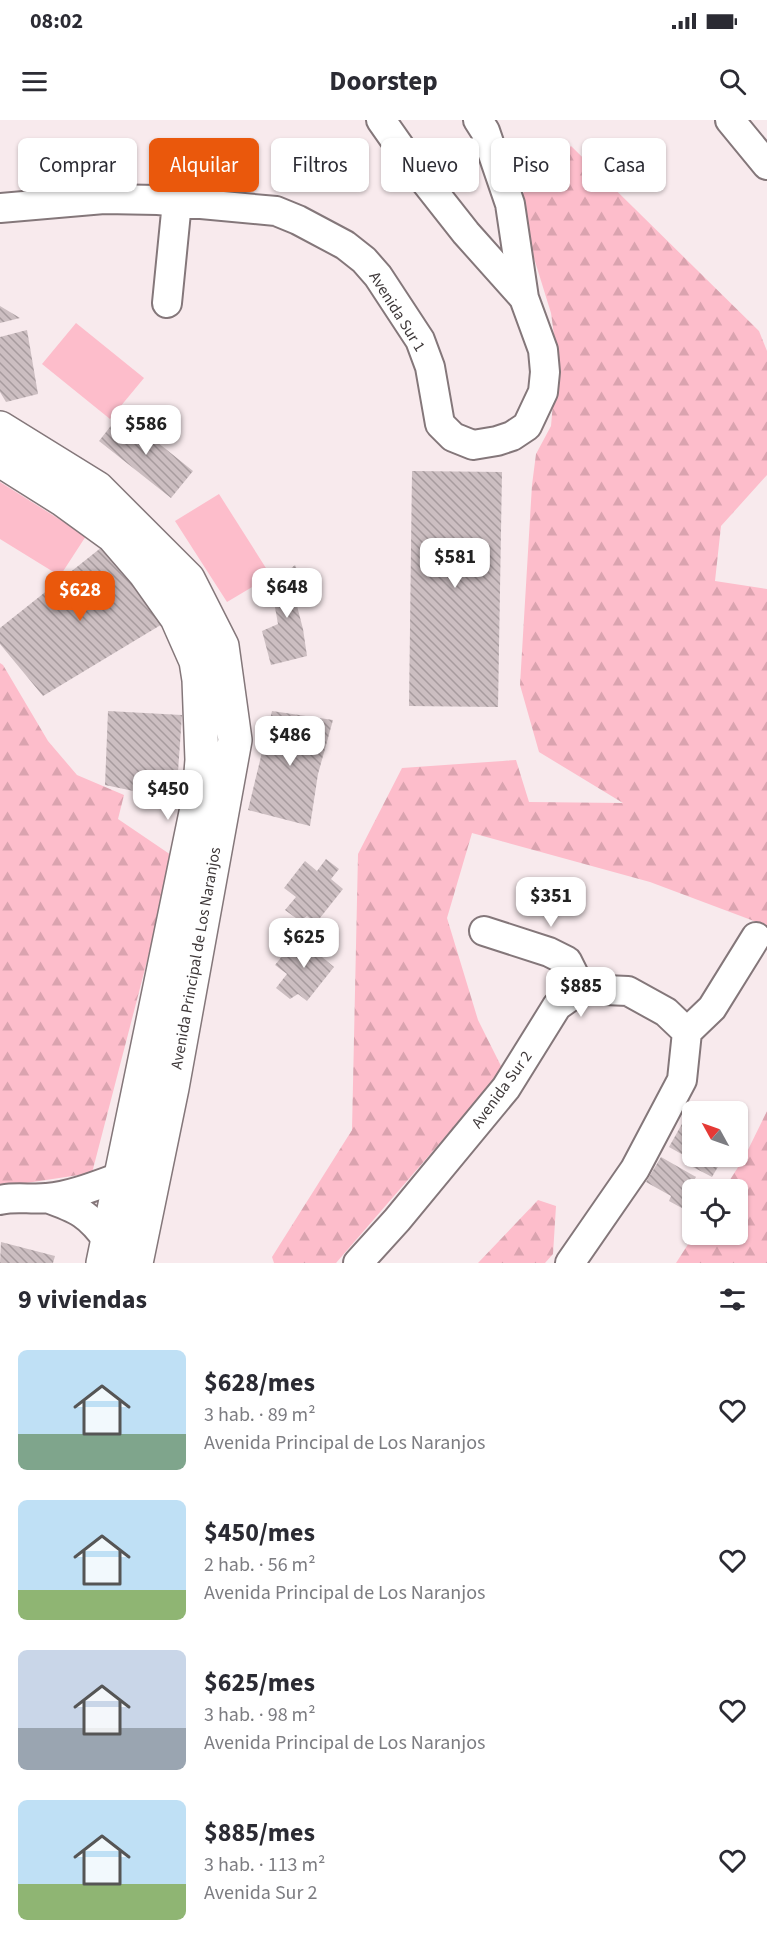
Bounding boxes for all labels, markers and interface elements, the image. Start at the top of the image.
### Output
text: 08:02 [30,5,83,37]
text: Doorstep [329,62,438,101]
icon: menu [18,65,51,98]
icon: search [716,65,749,98]
chip: Comprar [18,138,137,192]
chip: Alquilar [149,138,259,192]
chip: Filtros [271,138,369,192]
chip: Nuevo [381,138,479,192]
chip: Piso [491,138,570,192]
chip: Casa [582,138,666,192]
street label: Avenida Sur 1 [364,267,431,356]
pin: $586 [110,405,182,456]
text: $586 [125,410,167,438]
pin: $581 [419,538,491,589]
text: $581 [434,543,476,571]
pin: $648 [251,568,323,619]
pin: $628 [44,571,116,622]
text: $648 [266,573,308,601]
text: $628 [59,576,101,604]
pin: $486 [254,716,326,767]
text: $486 [269,721,311,749]
pin: $450 [132,770,204,821]
text: $450 [147,775,189,803]
street label: Avenida Principal de Los Naranjos [166,845,226,1071]
pin: $351 [515,877,587,928]
text: $351 [530,882,572,910]
pin: $625 [268,918,340,969]
text: $625 [283,923,325,951]
pin: $885 [545,967,617,1018]
text: $885 [560,972,602,1000]
street label: Avenida Sur 2 [466,1046,537,1133]
north arrow [682,1101,748,1167]
map controls [682,1101,748,1245]
button: locate [682,1179,748,1245]
text: 9 viviendas [18,1281,147,1318]
icon: filters [716,1283,749,1316]
text: $628/mes [204,1364,315,1401]
icon: home [66,1374,138,1446]
icon: heart [716,1394,749,1427]
text: 3 hab. · 89 m² [204,1401,316,1429]
text: Avenida Principal de Los Naranjos [204,1429,485,1457]
text: $450/mes [204,1514,315,1551]
icon: home [66,1524,138,1596]
icon: heart [716,1544,749,1577]
text: 2 hab. · 56 m² [204,1551,316,1579]
text: Avenida Principal de Los Naranjos [204,1579,485,1607]
text: $625/mes [204,1664,315,1701]
icon: home [66,1674,138,1746]
icon: heart [716,1694,749,1727]
text: 3 hab. · 98 m² [204,1701,316,1729]
text: Avenida Principal de Los Naranjos [204,1729,485,1757]
text: $885/mes [204,1814,315,1851]
icon: home [66,1824,138,1896]
icon: heart [716,1844,749,1877]
text: 3 hab. · 113 m² [204,1851,325,1879]
text: Avenida Sur 2 [204,1879,317,1907]

